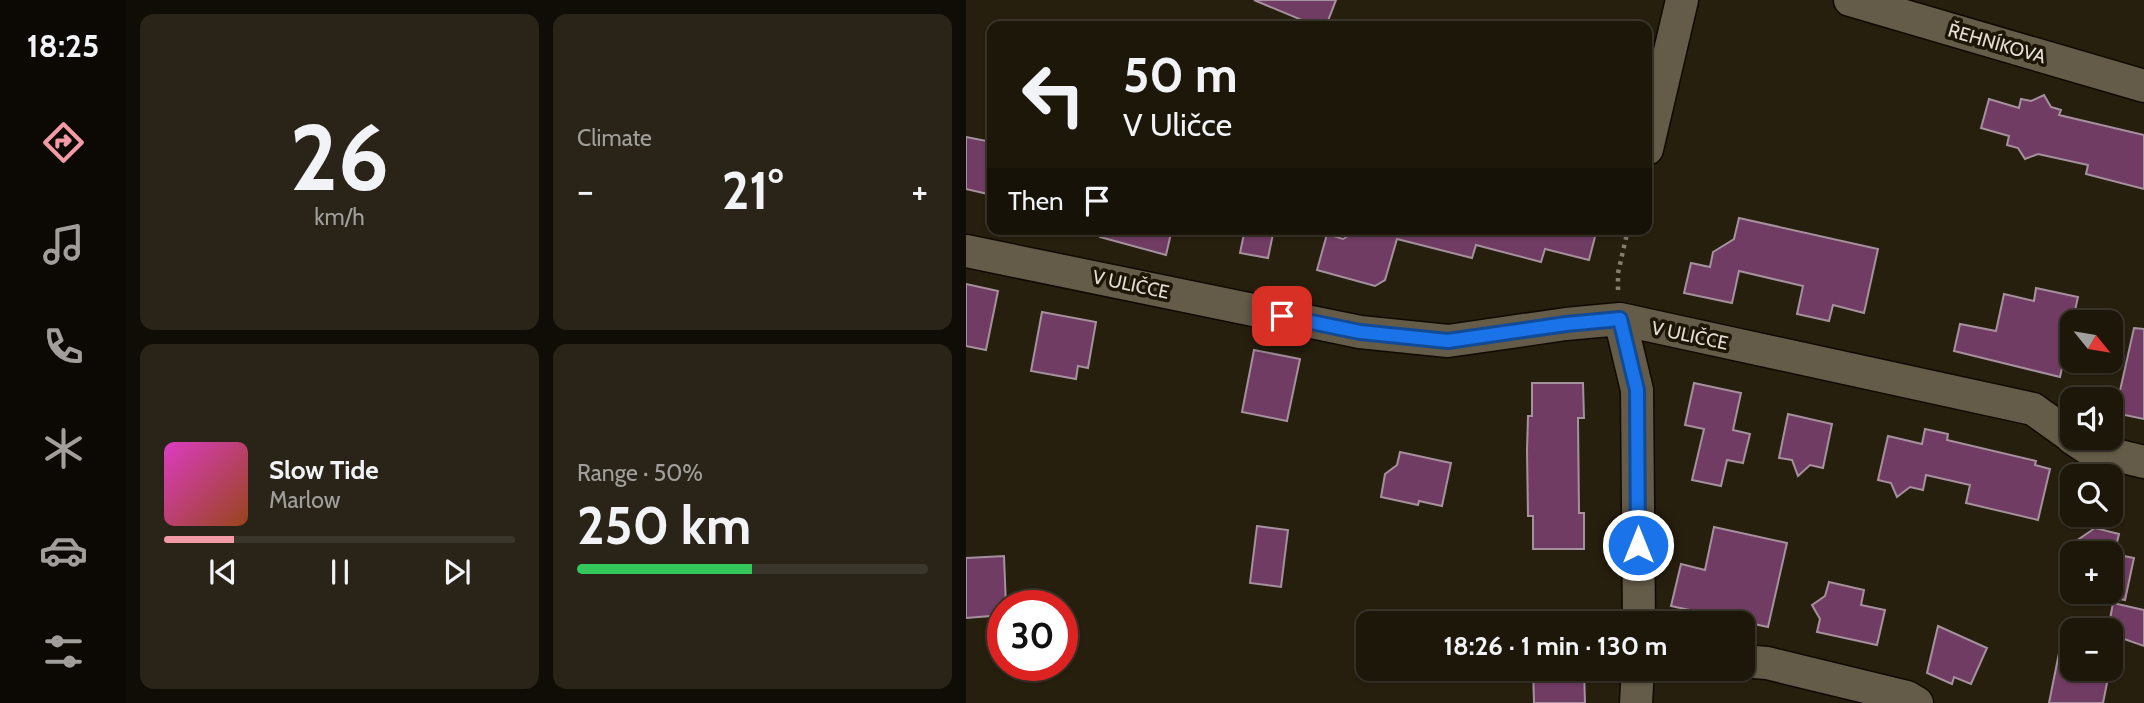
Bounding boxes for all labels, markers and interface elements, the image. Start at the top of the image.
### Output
street label: ŘEHNÍKOVA [1945,18,2049,68]
text: 18:25 [27,26,99,65]
text: 50 m [1123,45,1238,104]
icon: left [1008,49,1099,140]
text: 26 [290,102,389,213]
text: V Uličce [1123,105,1232,144]
icon: directions [39,118,88,167]
text: Climate [577,124,652,152]
text: 21° [722,159,783,222]
text: − [577,167,594,214]
text: + [911,167,928,214]
icon: arrive [1078,182,1116,220]
text: Then [1008,185,1064,217]
text: km/h [314,203,365,231]
icon: music [39,220,88,269]
street label: V ULIČCE [1090,264,1172,304]
pin [1252,286,1312,346]
icon: arrive [1263,297,1301,335]
north arrow [2060,310,2123,373]
map controls [2060,310,2123,681]
street label: V ULIČCE [1649,315,1731,355]
icon: phone [39,322,88,371]
button: sound [2060,387,2123,450]
icon: climate [39,424,88,473]
text: Slow Tide [269,454,379,486]
text: Range · 50% [577,459,703,487]
button: search [2060,464,2123,527]
text: Marlow [269,486,340,514]
text: 250 km [577,494,751,557]
position arrow [1601,508,1675,582]
icon: car [39,526,88,575]
button: + [2060,541,2123,604]
icon: previous [204,553,242,591]
icon: pause [321,553,359,591]
icon: next [438,553,476,591]
speed limit sign: 30 [987,590,1078,681]
button: − [2060,618,2123,681]
icon: filters [39,627,88,676]
text: 18:26 · 1 min · 130 m [1444,630,1667,662]

